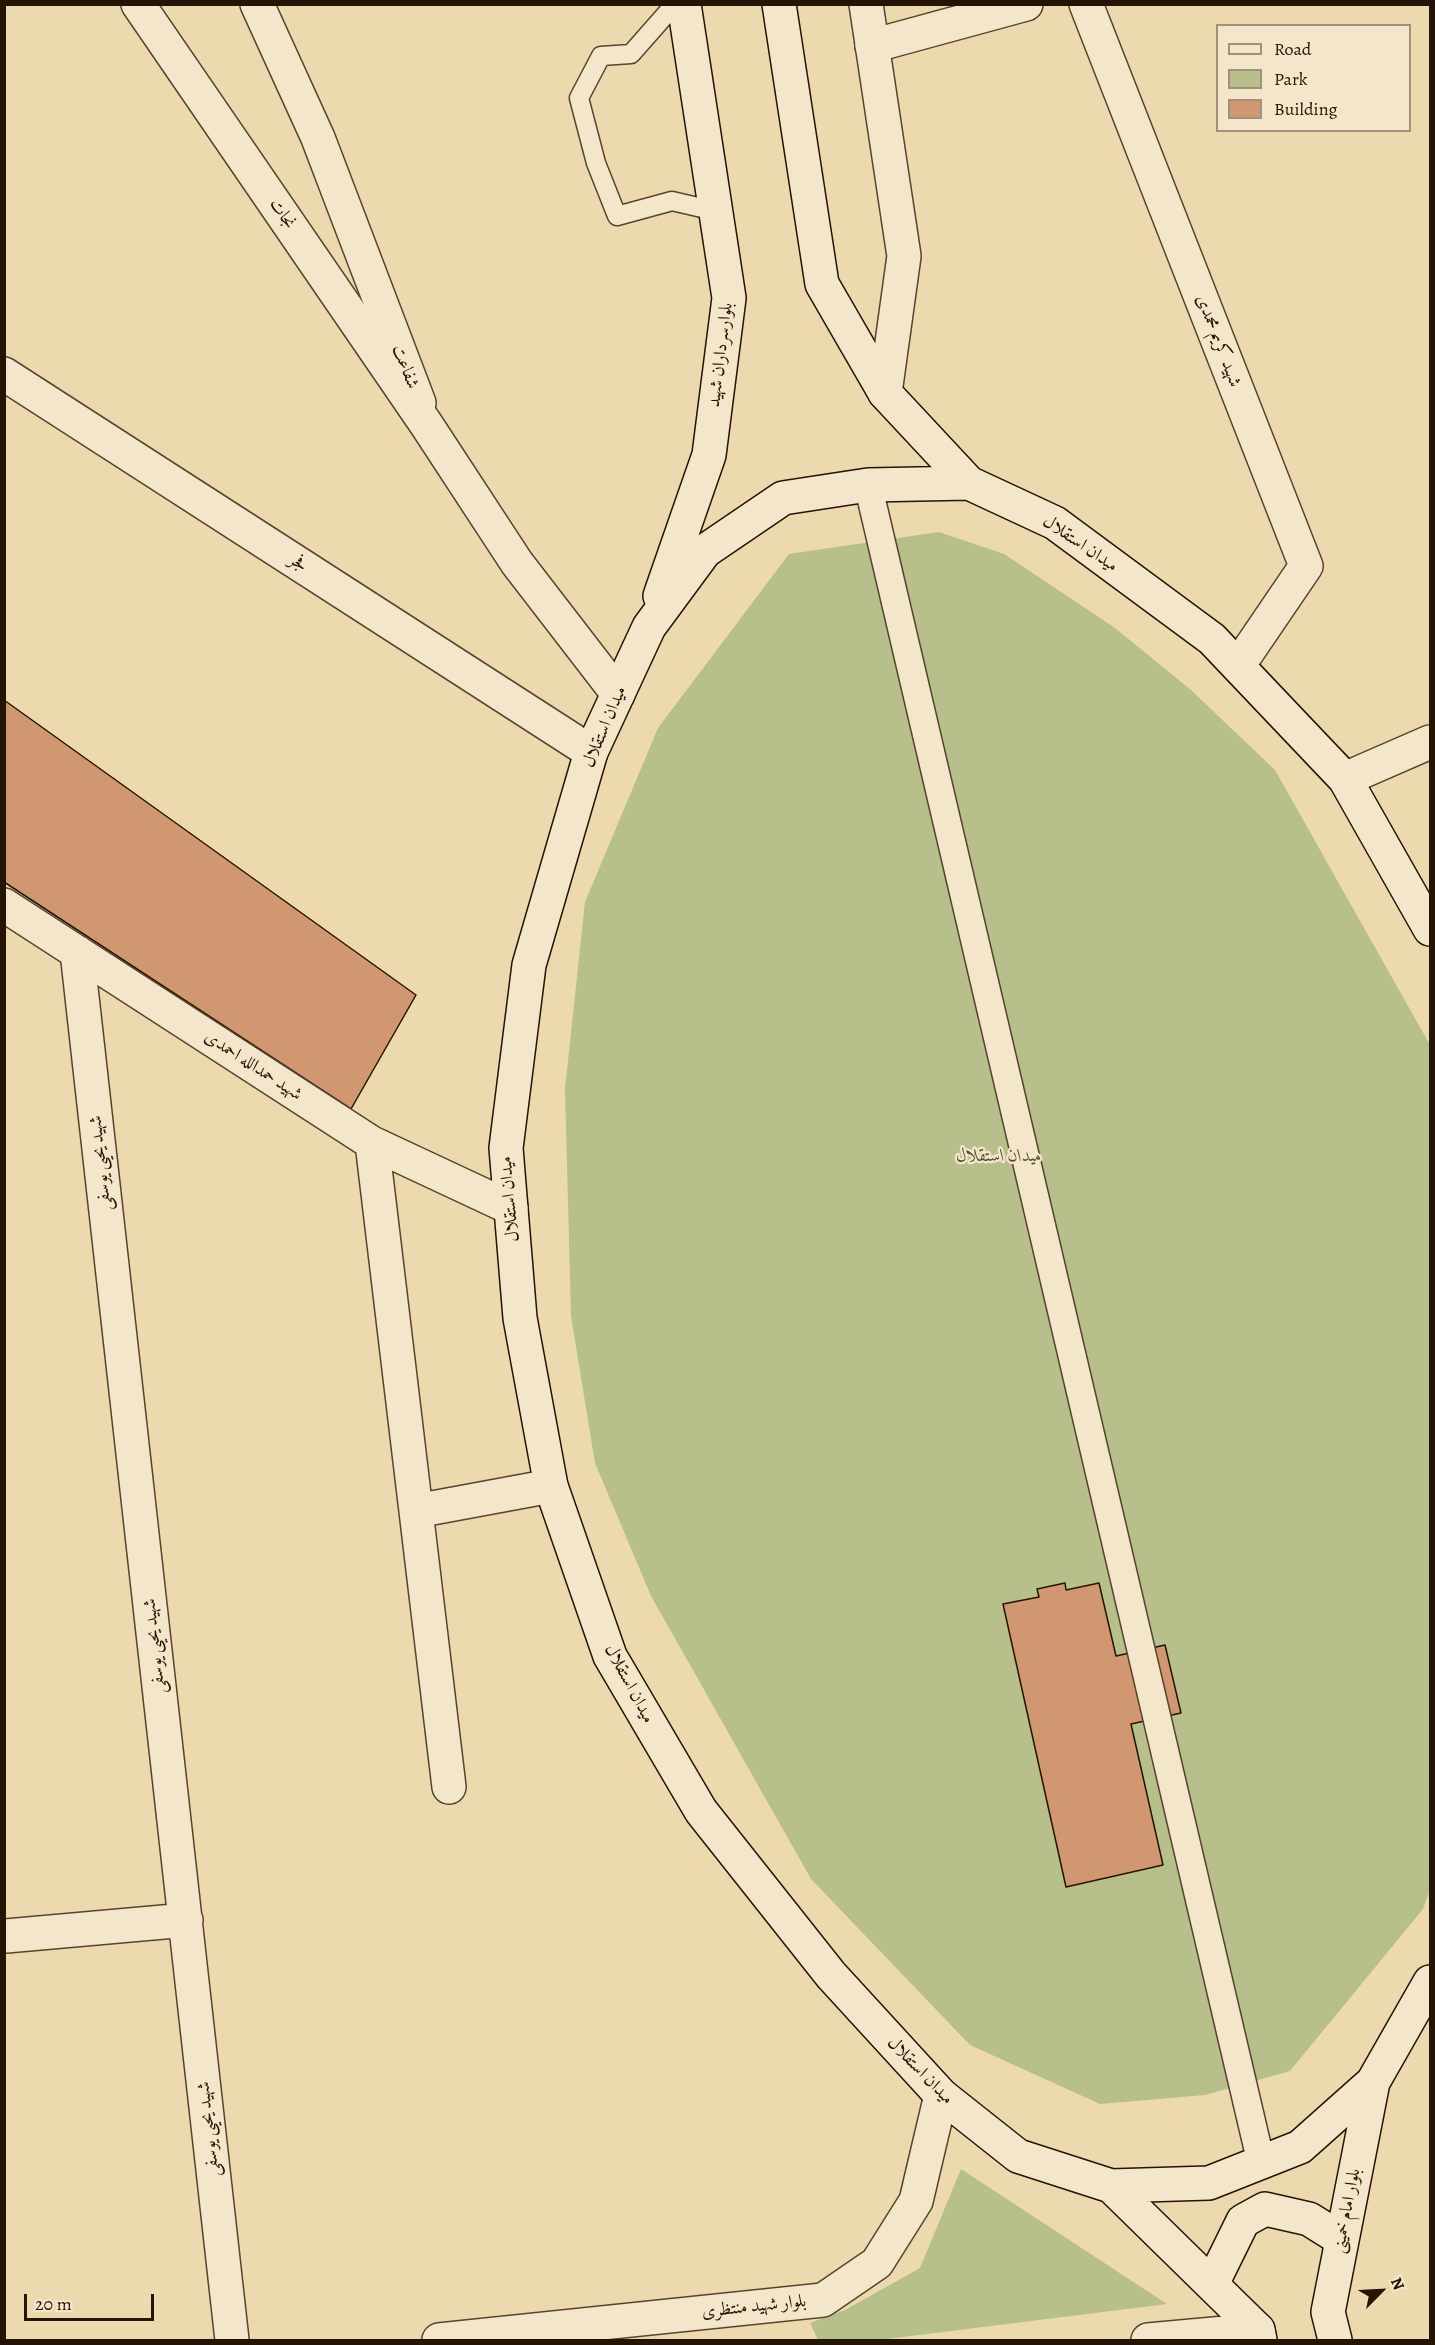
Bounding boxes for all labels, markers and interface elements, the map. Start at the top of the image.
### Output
legend [1216,24,1411,132]
text: Road [1274,37,1311,61]
text: Park [1274,67,1308,91]
text: Building [1274,97,1338,121]
street label: نجات [264,195,300,233]
street label: شهید کریم محمدی [1191,292,1245,390]
street label: بلوارسرداران شهید [704,301,738,409]
street label: شفاعت [387,342,423,392]
street label: میدان استقلال [1038,511,1122,577]
street label: فجر [285,549,311,577]
street label: میدان استقلال [578,683,632,771]
street label: شهید حمدالله احمدی [200,1026,306,1106]
street label: شهید یحیی یوسفی [85,1115,117,1211]
park label: میدان استقلال [956,1146,1042,1168]
street label: میدان استقلال [495,1155,525,1243]
street label: شهید یحیی یوسفی [139,1598,171,1694]
street label: میدان استقلال [599,1641,659,1727]
street label: میدان استقلال [882,2032,958,2110]
street label: شهید یحیی یوسفی [193,2081,225,2177]
street label: بلوار امام خمینی [1328,2167,1366,2255]
north arrow [1351,2261,1411,2321]
text: N [1385,2274,1410,2293]
scale bar [27,2282,158,2320]
street label: بلوار شهید منتظری [701,2291,807,2323]
text: 20 m [35,2292,72,2316]

